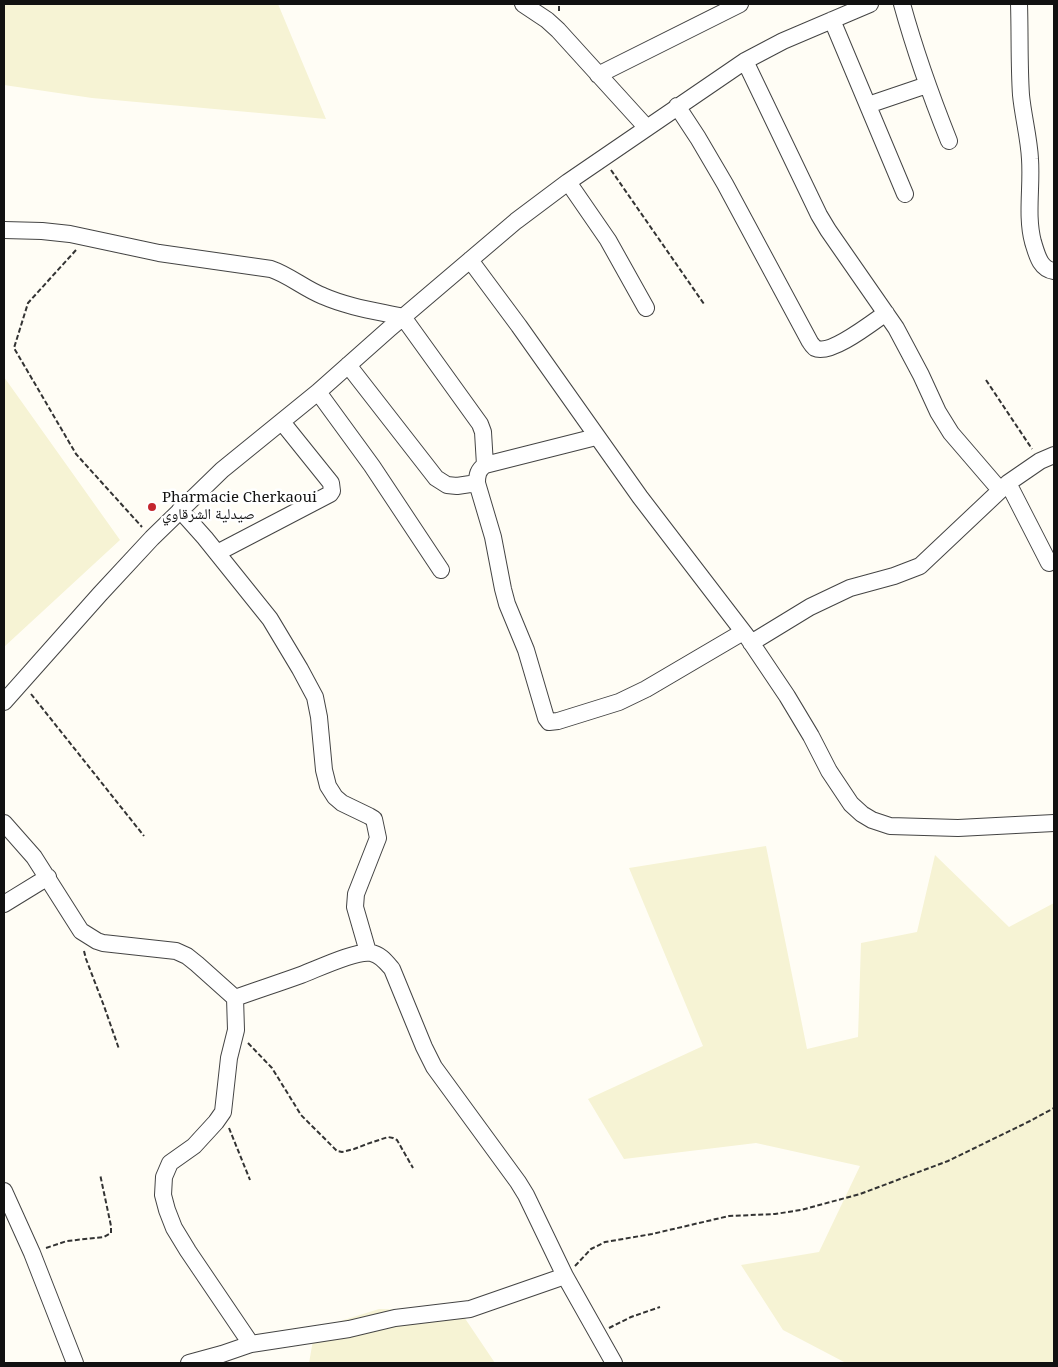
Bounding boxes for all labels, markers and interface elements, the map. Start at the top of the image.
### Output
place label: Pharmacie Cherkaoui صيدلية الشرقاوي [162,489,317,524]
marker: Pharmacie Cherkaoui صيدلية الشرقاوي [146,501,158,513]

